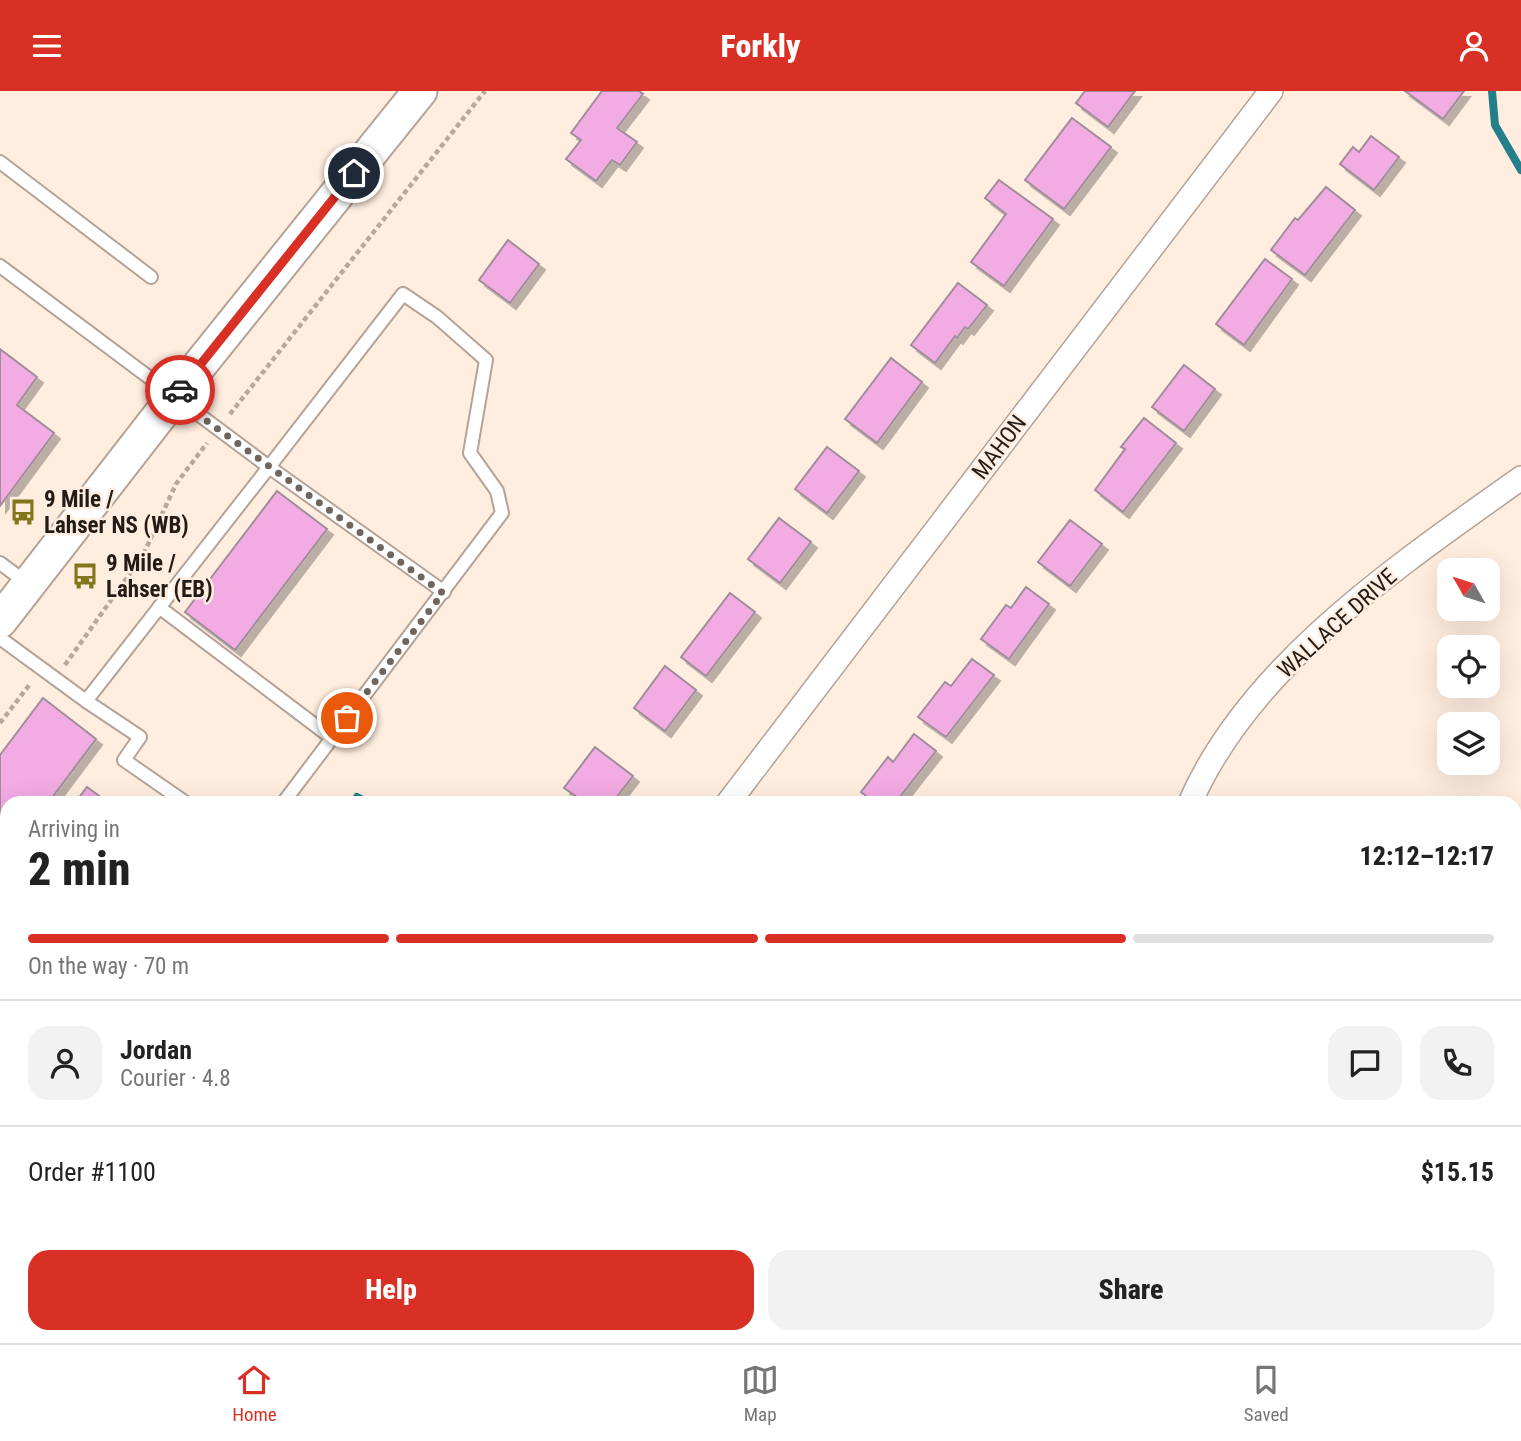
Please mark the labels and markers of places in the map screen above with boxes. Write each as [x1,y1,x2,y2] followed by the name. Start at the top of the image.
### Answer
[324,143,384,203] pin
[44,486,189,539] place label: 9 Mile / Lahser NS (WB)
[8,497,38,527] bus stop icon: 9 Mile / Lahser NS (WB)
[106,550,213,603] place label: 9 Mile / Lahser (EB)
[70,561,100,591] bus stop icon: 9 Mile / Lahser (EB)
[317,688,377,748] pin

